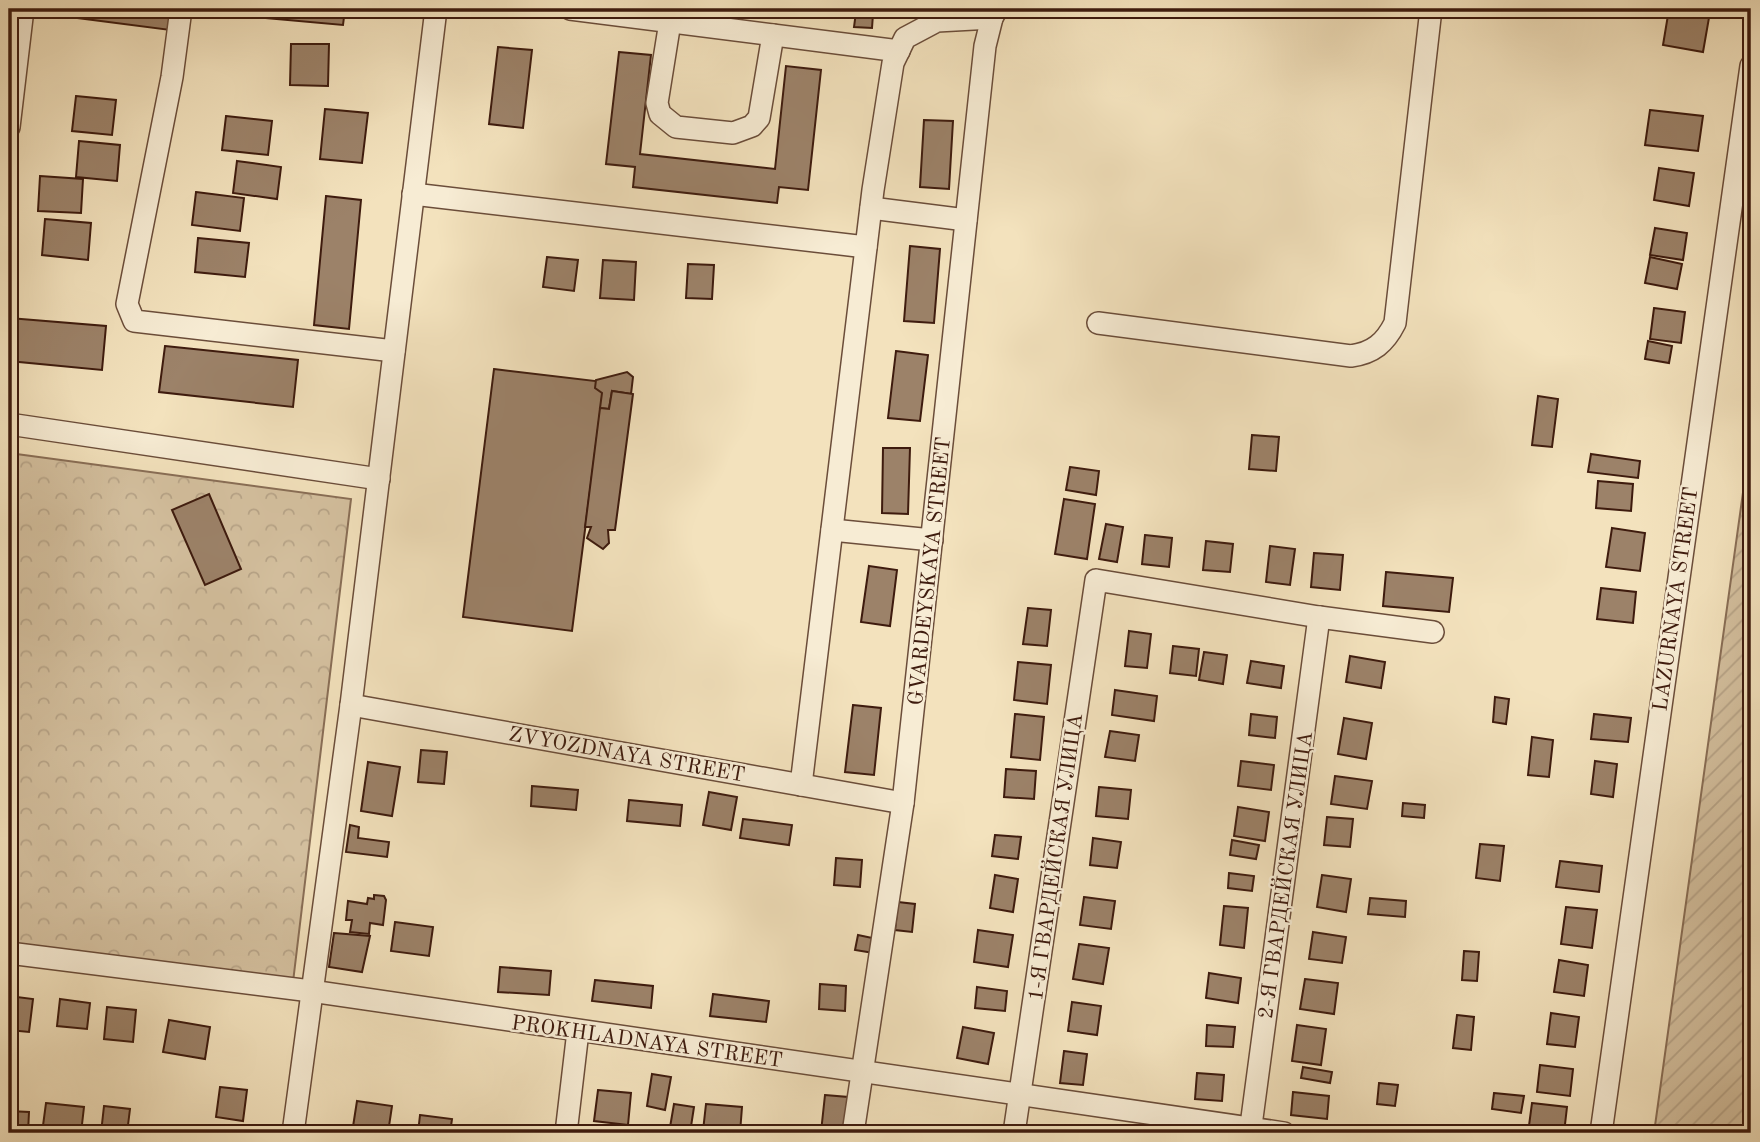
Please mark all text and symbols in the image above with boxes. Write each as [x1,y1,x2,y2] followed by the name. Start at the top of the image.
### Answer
[906,436,955,706] street label: GVARDEYSKAYA STREET
[1650,486,1703,713] street label: LAZURNAYA STREET
[1021,711,1087,1002] street label: 1-Я ГВАРДЕЙСКАЯ УЛИЦА
[507,724,747,787] street label: ZVYOZDNAYA STREET
[1251,729,1317,1020] street label: 2-Я ГВАРДЕЙСКАЯ УЛИЦА
[510,1013,784,1072] street label: PROKHLADNAYA STREET

